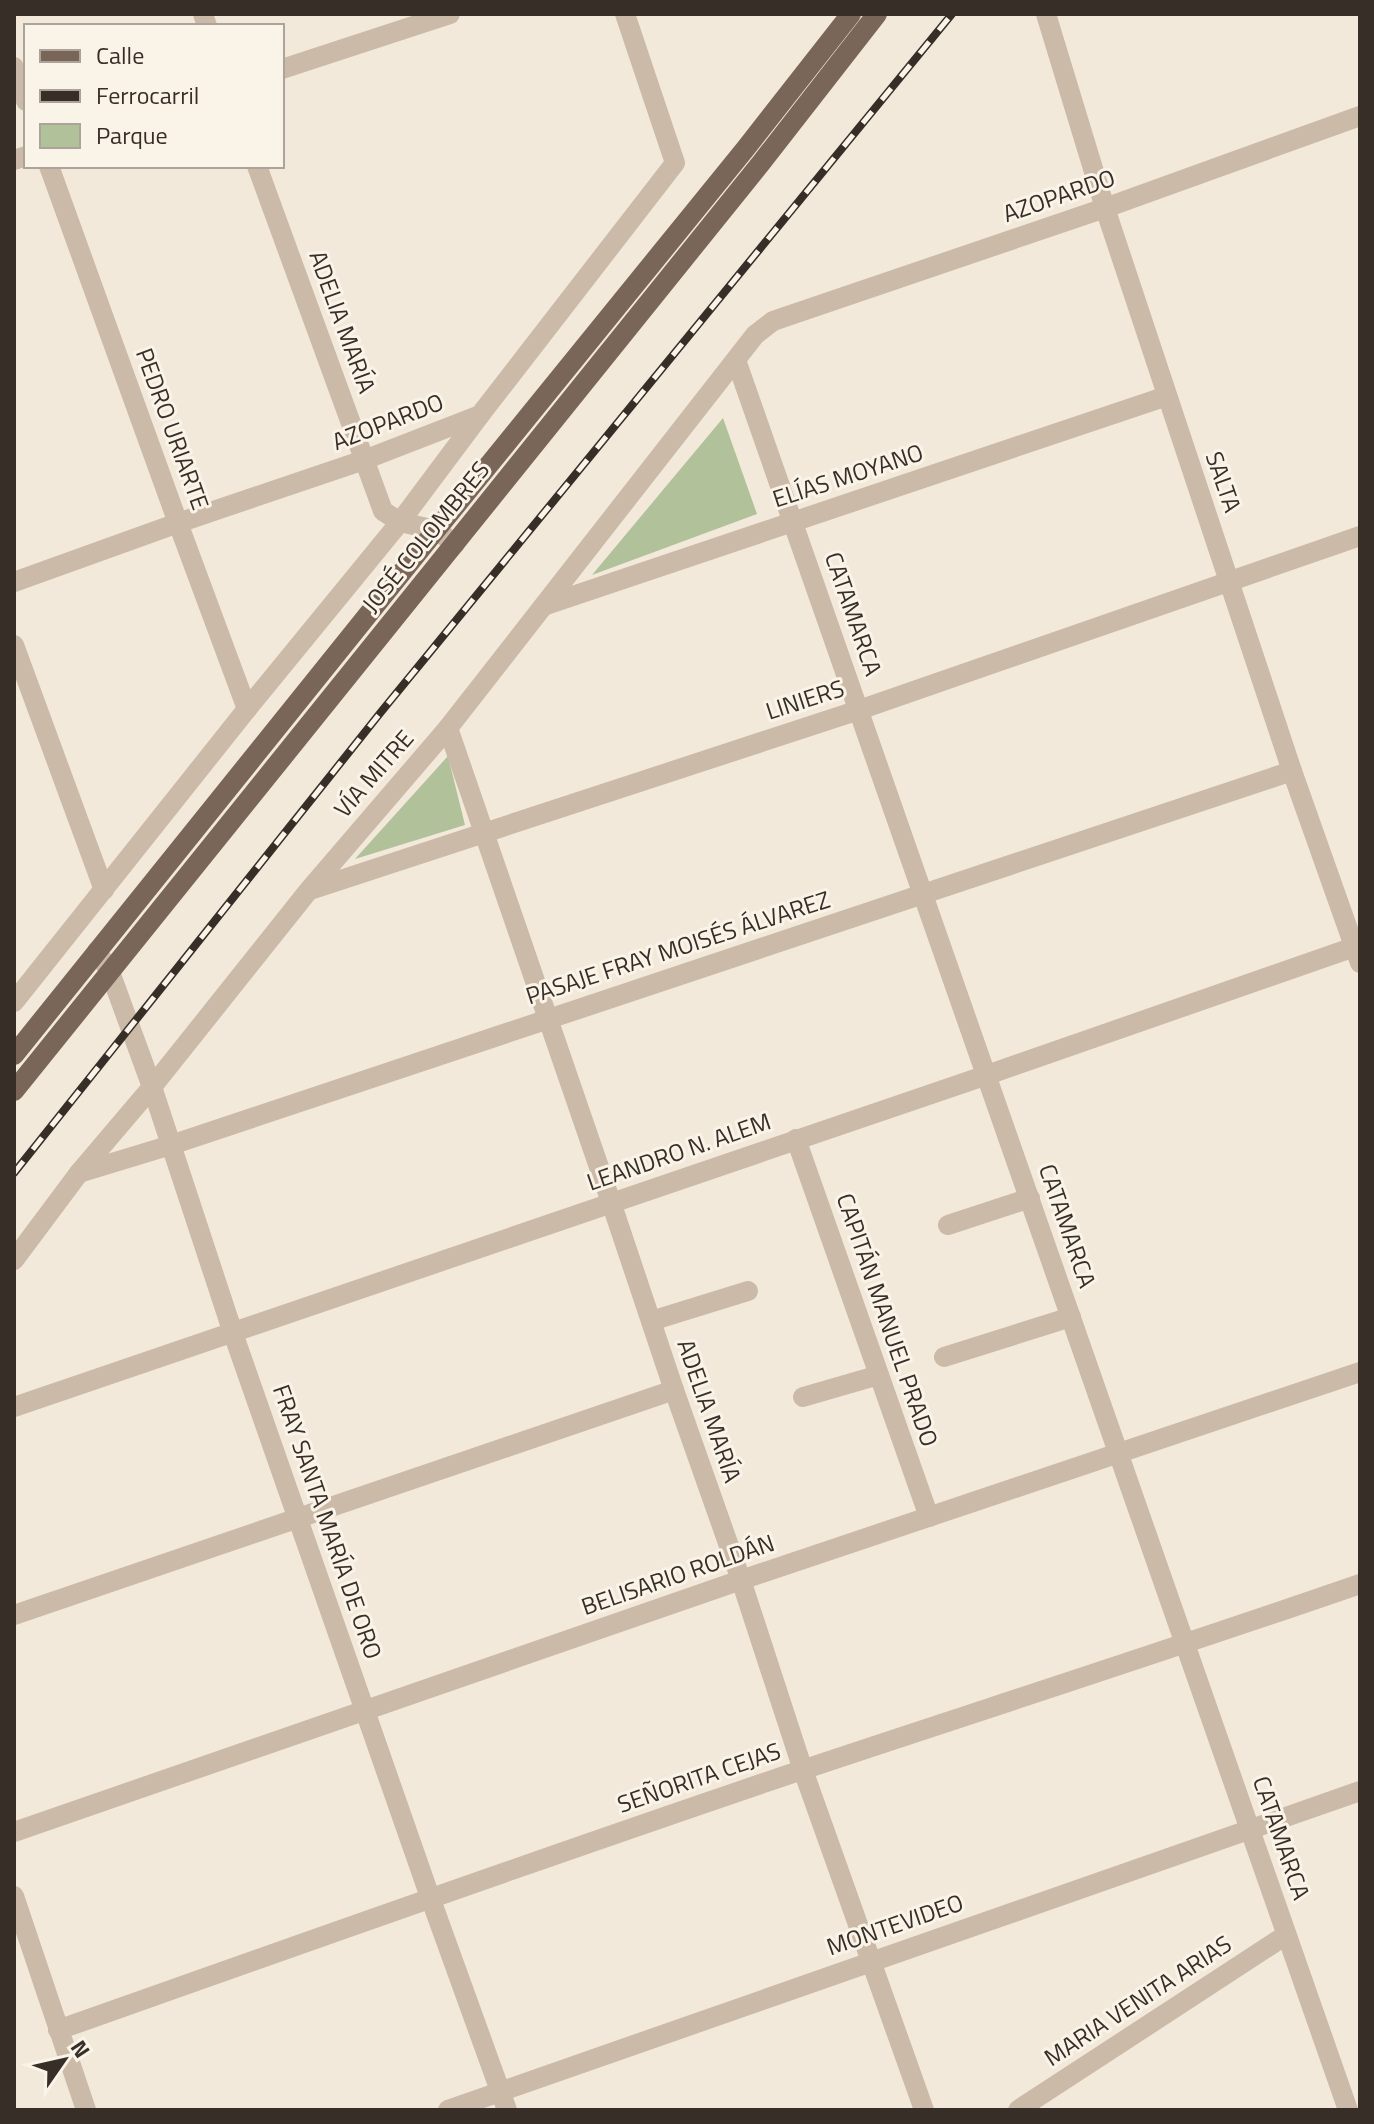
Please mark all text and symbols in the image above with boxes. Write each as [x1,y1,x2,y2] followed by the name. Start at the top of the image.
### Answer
[24,24,284,168] legend
[96,37,144,73] text: Calle
[96,77,199,113] text: Ferrocarril
[96,117,168,153] text: Parque
[998,159,1120,231] street label: AZOPARDO
[300,245,385,398] street label: ADELIA MARÍA
[127,343,219,515] street label: PEDRO URIARTE
[327,383,449,459] street label: AZOPARDO
[768,434,928,516] street label: ELÍAS MOYANO
[1197,446,1251,517] street label: SALTA
[353,453,498,620] street label: JOSÉ COLOMBRES
[816,547,892,680] street label: CATAMARCA
[761,669,849,729] street label: LINIERS
[325,721,422,825] street label: VÍA MITRE
[521,881,834,1013] street label: PASAJE FRAY MOISÉS ÁLVAREZ
[582,1103,776,1199] street label: LEANDRO N. ALEM
[1030,1159,1106,1292] street label: CATAMARCA
[828,1188,948,1451] street label: CAPITÁN MANUEL PRADO
[669,1334,751,1487] street label: ADELIA MARÍA
[264,1380,392,1664] street label: FRAY SANTA MARÍA DE ORO
[576,1524,779,1624] street label: BELISARIO ROLDÁN
[612,1732,785,1822] street label: SEÑORITA CEJAS
[1244,1771,1320,1904] street label: CATAMARCA
[821,1884,968,1964] street label: MONTEVIDEO
[1037,1926,1238,2074] street label: MARIA VENITA ARIAS
[24,2020,104,2100] north arrow
[62,2033,99,2065] text: N

